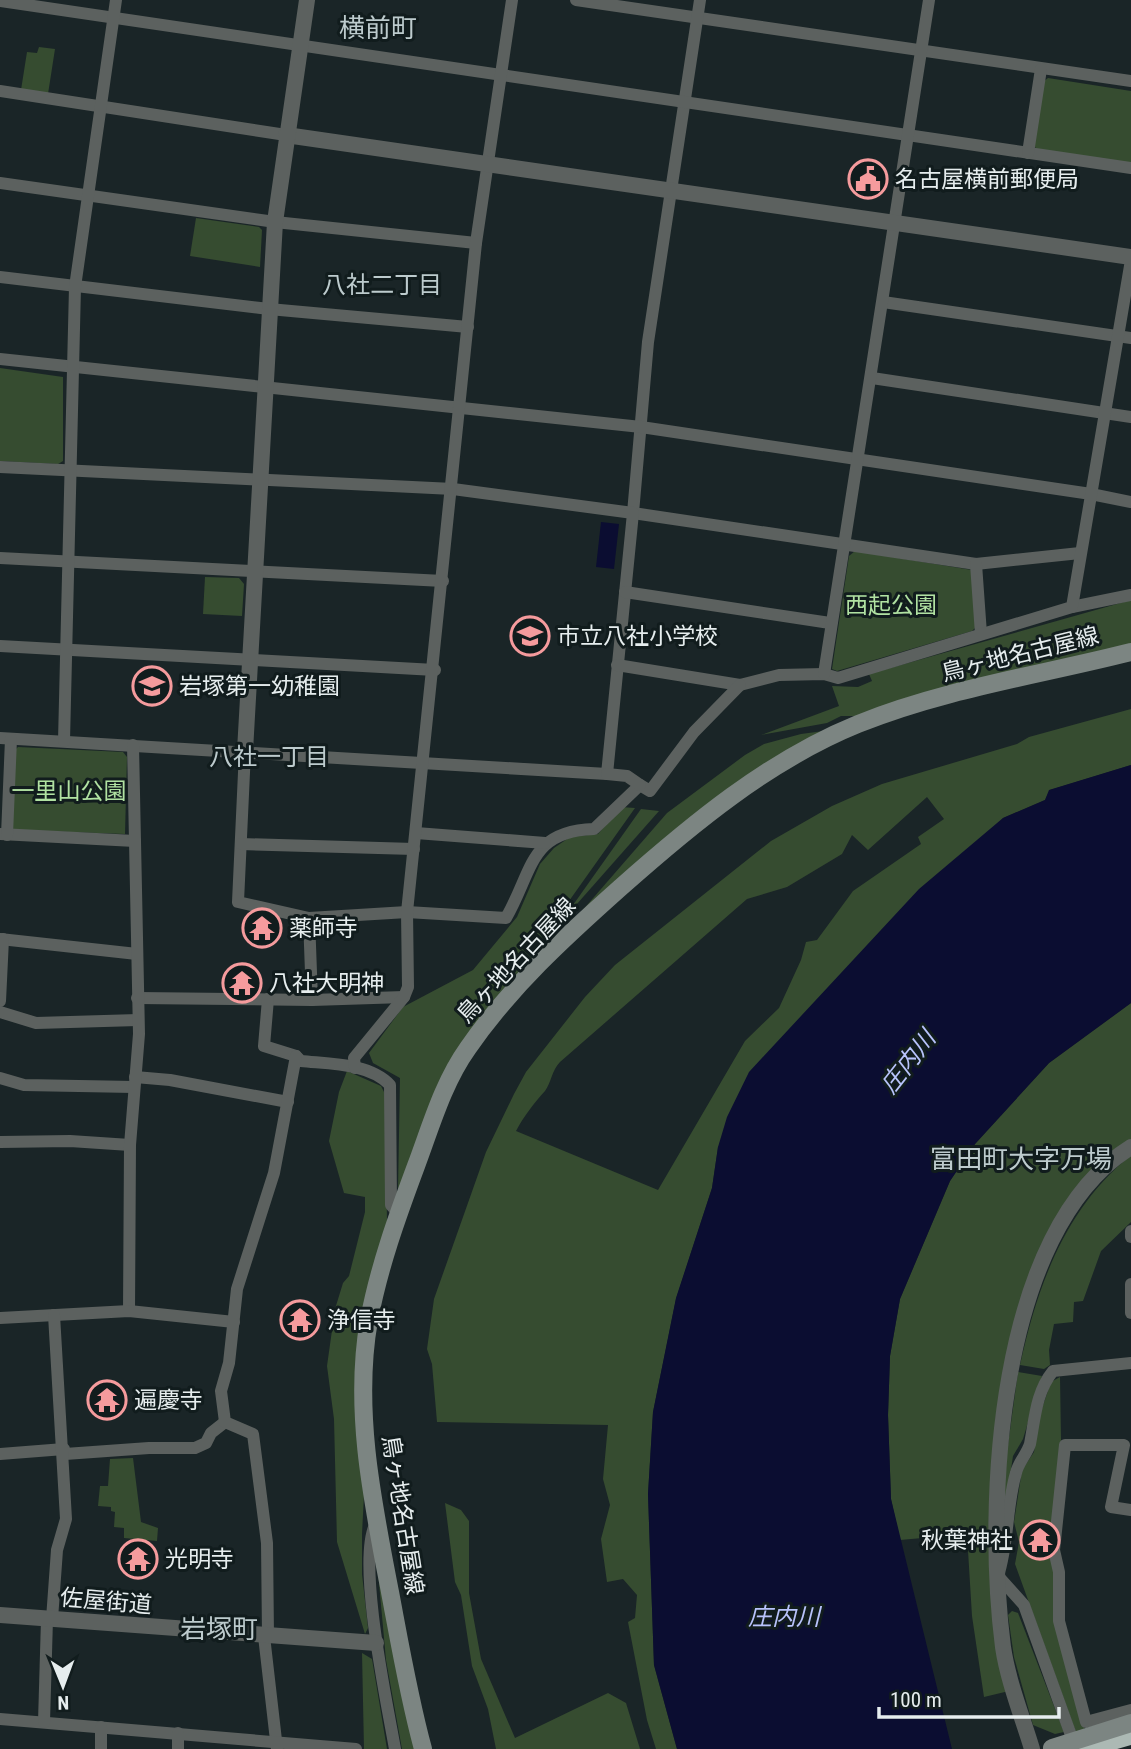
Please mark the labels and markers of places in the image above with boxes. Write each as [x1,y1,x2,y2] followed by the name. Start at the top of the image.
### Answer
[847,158,889,200] public building icon: 名古屋横前郵便局
[895,166,1079,193] place label: 名古屋横前郵便局
[509,615,551,657] school or university icon: 市立八社小学校
[557,623,718,650] place label: 市立八社小学校
[131,665,173,707] school or university icon: 岩塚第一幼稚園
[179,673,340,700] place label: 岩塚第一幼稚園
[241,907,283,949] temple icon: 薬師寺
[289,915,358,942] place label: 薬師寺
[221,962,263,1004] temple icon: 八社大明神
[269,970,384,997] place label: 八社大明神
[279,1299,321,1341] temple icon: 浄信寺
[327,1307,396,1334] place label: 浄信寺
[86,1379,128,1421] temple icon: 遍慶寺
[134,1387,203,1414] place label: 遍慶寺
[1019,1519,1061,1561] temple icon: 秋葉神社
[921,1527,1013,1554] place label: 秋葉神社
[117,1538,159,1580] temple icon: 光明寺
[165,1546,234,1573] place label: 光明寺

